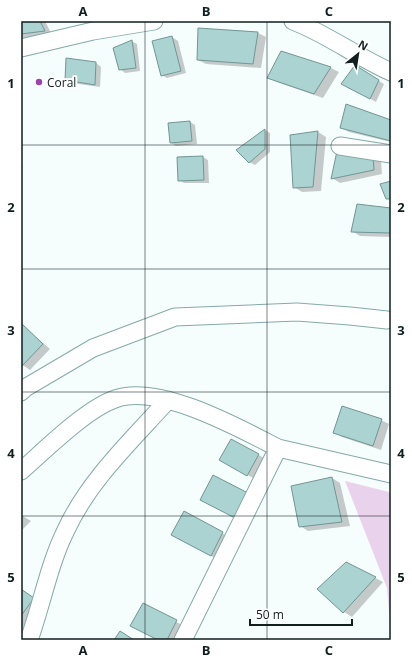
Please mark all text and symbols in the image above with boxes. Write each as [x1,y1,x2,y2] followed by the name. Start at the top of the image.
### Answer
[79,2,88,20] text: A
[202,2,211,20] text: B
[325,2,333,20] text: C
[338,34,378,74] north arrow
[356,36,371,54] text: N
[7,74,15,92] text: 1
[47,74,76,91] place label: Coral
[397,74,405,92] text: 1
[34,77,44,87] marker: Coral
[7,198,15,216] text: 2
[397,198,405,216] text: 2
[7,321,15,339] text: 3
[397,321,405,339] text: 3
[7,444,15,462] text: 4
[397,444,405,462] text: 4
[7,568,15,586] text: 5
[397,568,405,586] text: 5
[250,601,352,627] scale bar
[256,606,284,623] text: 50 m
[79,641,88,659] text: A
[202,641,211,659] text: B
[325,641,333,659] text: C

